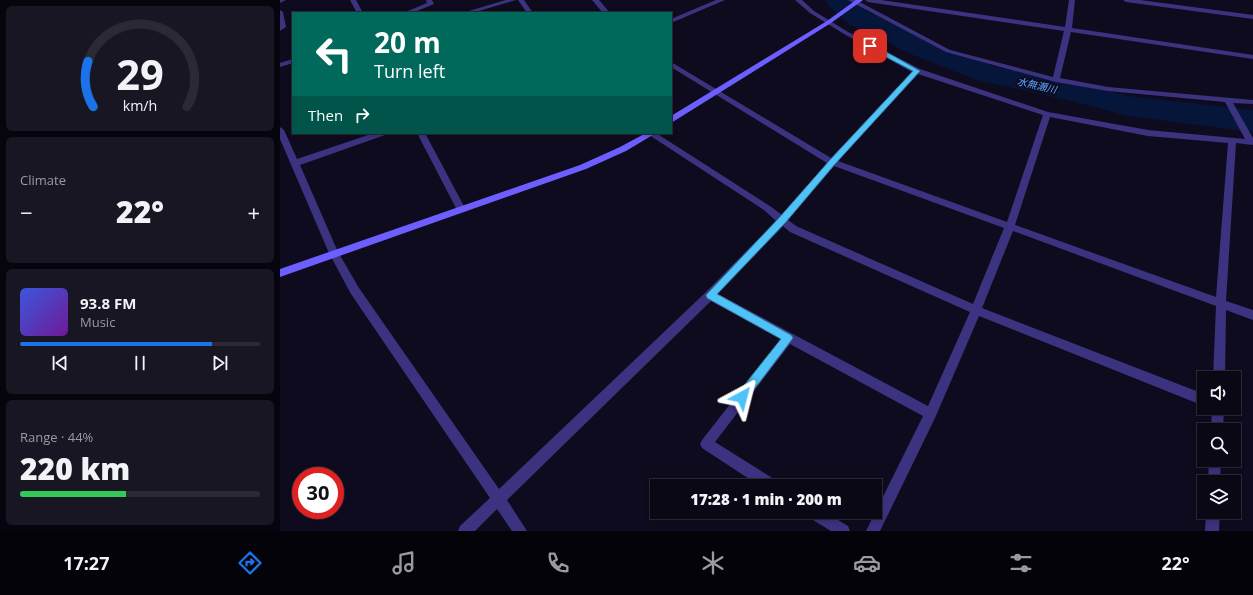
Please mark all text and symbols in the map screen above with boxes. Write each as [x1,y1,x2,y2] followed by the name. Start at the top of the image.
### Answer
[374,23,441,61] text: 20 m
[308,28,360,80] icon: left
[853,29,887,63] pin
[859,35,881,57] icon: arrive
[116,45,164,101] text: 29
[374,59,445,83] text: Turn left
[1016,74,1059,97] water label: 水無瀬川
[123,95,157,114] text: km/h
[351,104,373,126] icon: right
[308,105,343,125] text: Then
[20,171,66,189] text: Climate
[116,191,164,232] text: 22°
[20,197,33,227] text: −
[247,197,260,227] text: +
[80,293,136,313] text: 93.8 FM
[80,313,115,331] text: Music
[49,352,71,374] icon: previous
[129,352,151,374] icon: pause
[209,352,231,374] icon: next
[1197,371,1241,519] map controls
[1197,371,1241,415] button: sound
[721,376,763,418] position arrow
[1197,423,1241,467] button: search
[20,428,93,446] text: Range · 44%
[20,448,130,489] text: 220 km
[292,467,344,519] speed limit sign: 30
[1197,475,1241,519] button: layers
[690,489,842,509] text: 17:28 · 1 min · 200 m
[236,549,264,577] icon: directions
[390,549,418,577] icon: music
[544,549,572,577] icon: phone
[699,549,727,577] icon: climate
[853,549,881,577] icon: car
[1007,549,1035,577] icon: filters
[63,551,109,575] text: 17:27
[1162,551,1190,575] text: 22°

